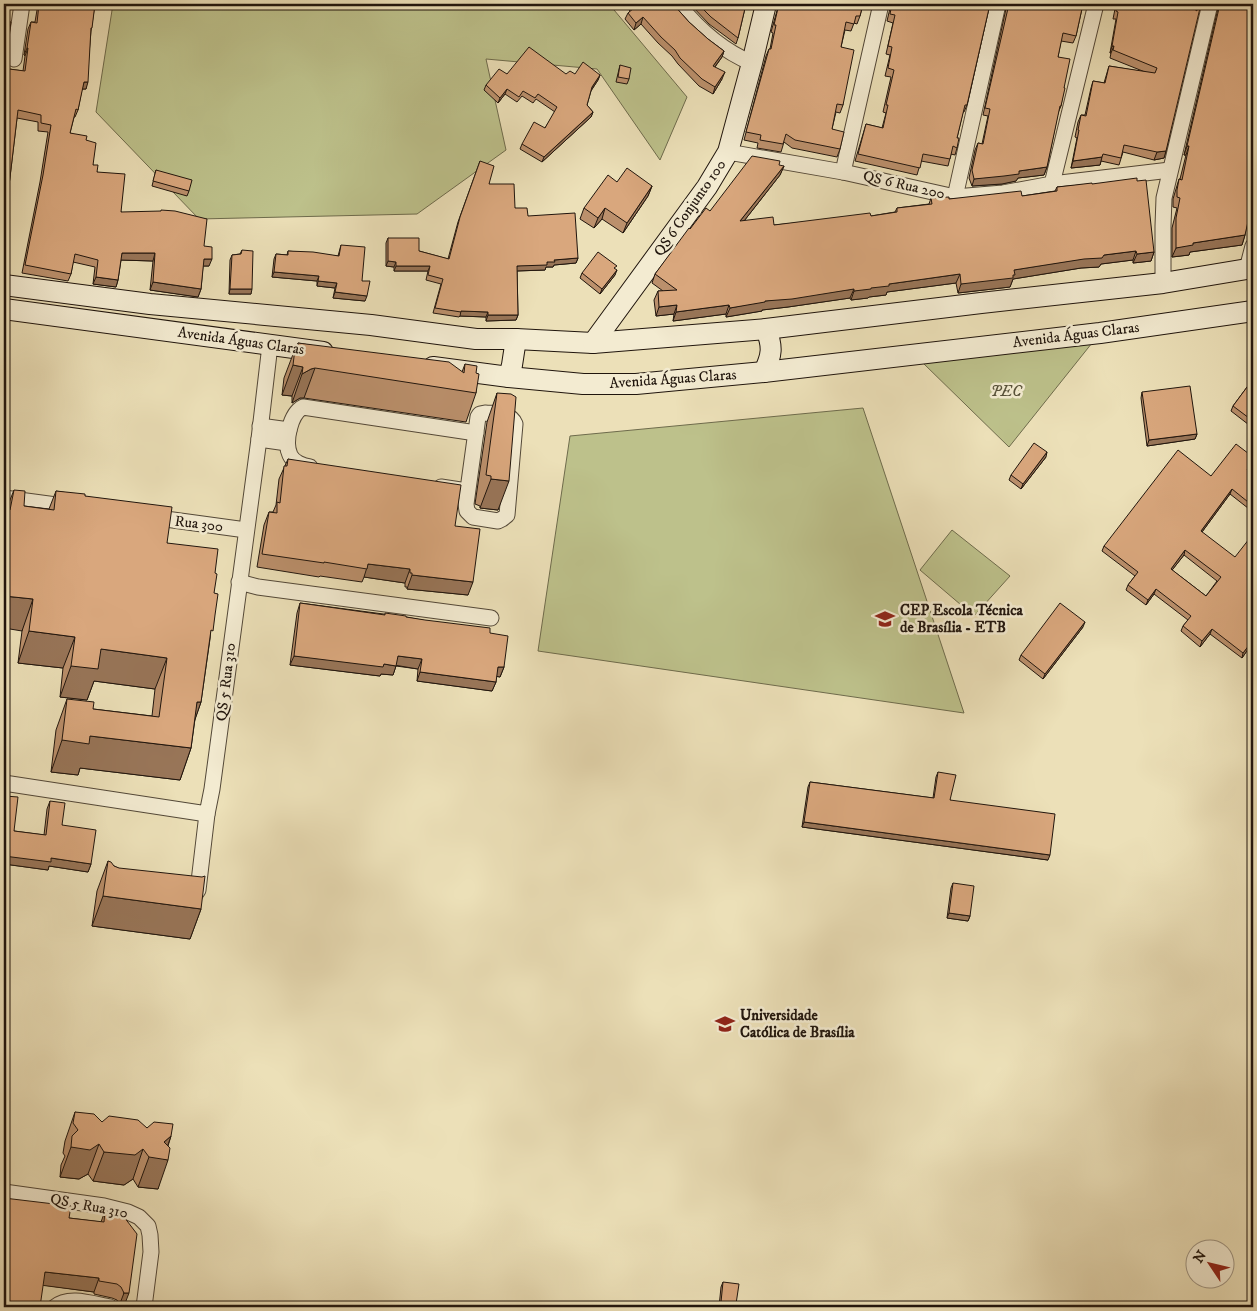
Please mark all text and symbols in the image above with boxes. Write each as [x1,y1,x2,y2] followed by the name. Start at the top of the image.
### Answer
[650,156,730,260] street label: QS 6 Conjunto 100
[861,166,947,204] street label: QS 6 Rua 200
[1012,317,1140,352] street label: Avenida Águas Claras
[177,322,306,359] street label: Avenida Águas Claras
[609,364,737,393] street label: Avenida Águas Claras
[990,382,1023,401] park label: PEC
[174,512,224,536] street label: Rua 300
[900,601,1024,637] place label: CEP Escola Técnica de Brasília - ETB
[874,608,896,630] school or university icon: CEP Escola Técnica de Brasília - ETB
[212,642,240,722] street label: QS 5 Rua 310
[740,1006,855,1042] place label: Universidade Católica de Brasília
[714,1013,736,1035] school or university icon: Universidade Católica de Brasília
[49,1189,129,1223] street label: QS 5 Rua 310
[1184,1238,1234,1288] north arrow
[1189,1247,1211,1267] text: N

